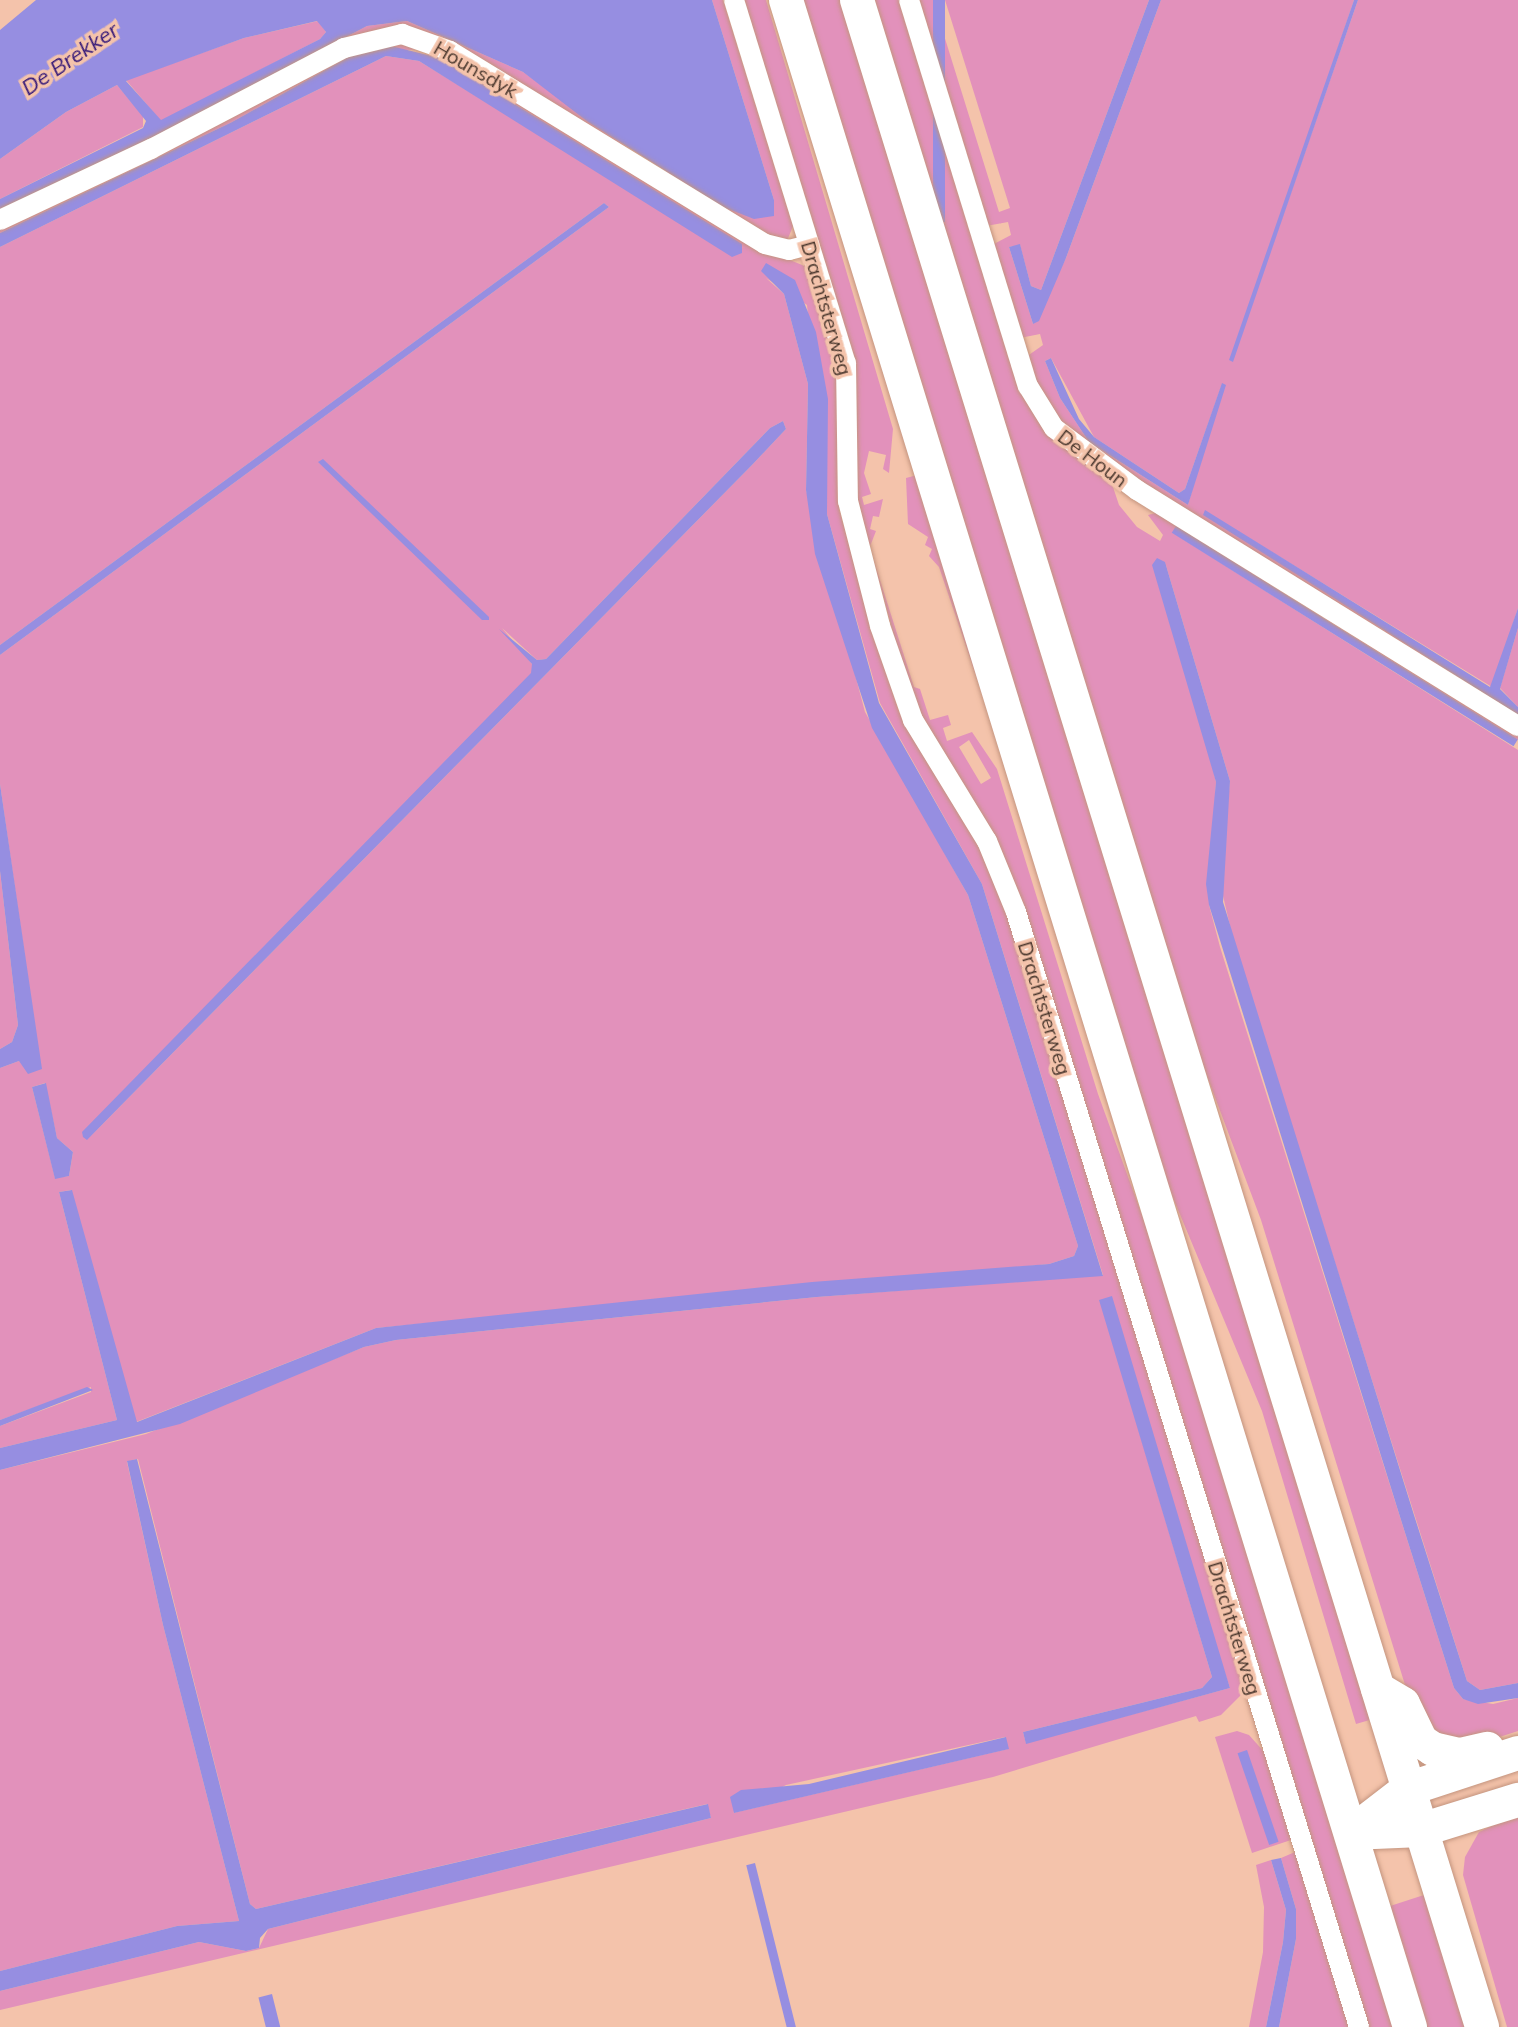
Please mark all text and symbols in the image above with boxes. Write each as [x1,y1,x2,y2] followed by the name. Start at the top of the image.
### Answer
[17,17,123,101] water label: De Brekker
[430,35,522,103] street label: Hounsdyk
[796,238,858,378] street label: Drachtsterweg
[1053,424,1133,492] street label: De Houn
[1013,938,1077,1078] street label: Drachtsterweg
[1203,1558,1267,1698] street label: Drachtsterweg

